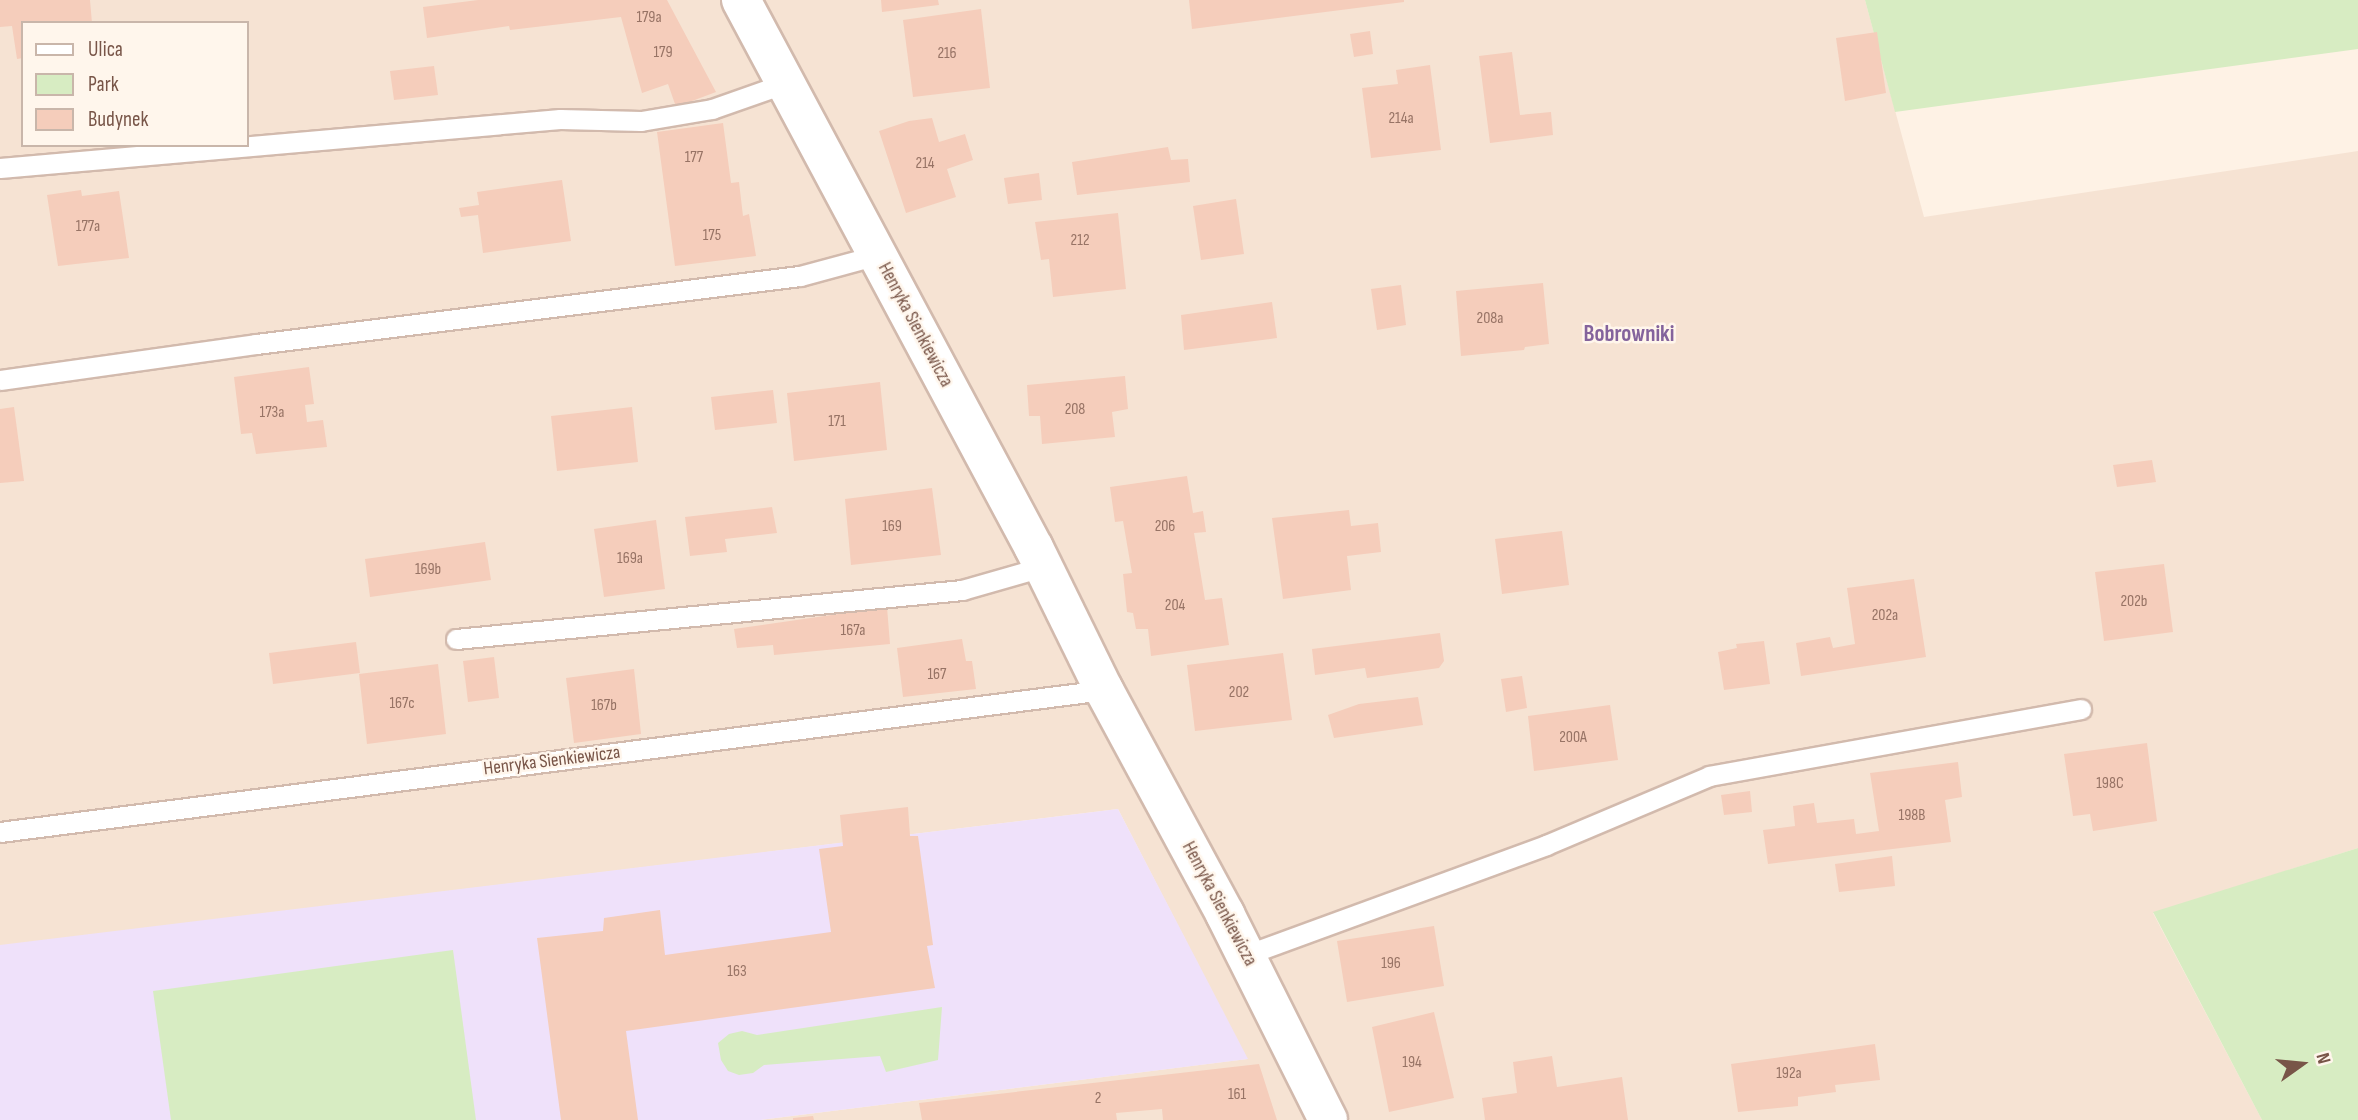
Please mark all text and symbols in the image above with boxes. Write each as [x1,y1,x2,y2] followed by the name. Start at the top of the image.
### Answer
[636,8,662,28] house number: 179a
[21,21,248,147] legend
[88,37,123,62] text: Ulica
[653,43,673,63] house number: 179
[937,44,957,64] house number: 216
[88,72,119,97] text: Park
[88,107,148,132] text: Budynek
[1388,109,1414,129] house number: 214a
[685,148,703,168] house number: 177
[916,154,934,174] house number: 214
[76,217,100,237] house number: 177a
[703,226,721,246] house number: 175
[1070,231,1090,251] house number: 212
[873,259,957,391] street label: Henryka Sienkiewicza
[1477,309,1503,329] house number: 208a
[1584,320,1674,348] district label: Bobrowniki
[1065,400,1085,420] house number: 208
[260,403,284,423] house number: 173a
[828,412,846,432] house number: 171
[882,517,902,537] house number: 169
[1155,517,1175,537] house number: 206
[617,549,643,569] house number: 169a
[415,560,441,580] house number: 169b
[2121,592,2147,612] house number: 202b
[1165,596,1185,616] house number: 204
[1872,606,1898,626] house number: 202a
[841,621,865,641] house number: 167a
[927,665,947,685] house number: 167
[1229,683,1249,703] house number: 202
[389,694,415,714] house number: 167c
[591,696,617,716] house number: 167b
[1559,728,1587,748] house number: 200A
[482,741,622,781] street label: Henryka Sienkiewicza
[2096,774,2124,794] house number: 198C
[1899,806,1925,826] house number: 198B
[1177,838,1261,970] street label: Henryka Sienkiewicza
[1381,954,1401,974] house number: 196
[727,962,747,982] house number: 163
[2267,1029,2337,1099] north arrow
[2310,1051,2335,1066] text: N
[1402,1053,1422,1073] house number: 194
[1776,1064,1802,1084] house number: 192a
[1228,1085,1246,1105] house number: 161
[1095,1089,1101,1109] house number: 2

